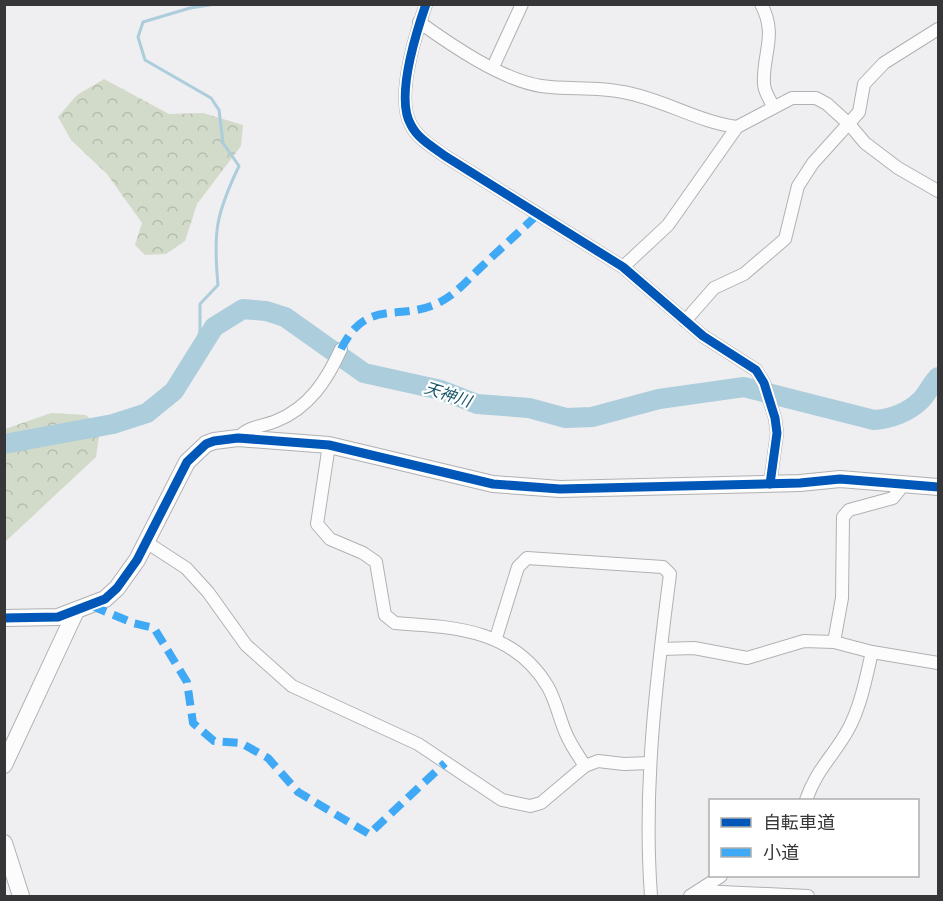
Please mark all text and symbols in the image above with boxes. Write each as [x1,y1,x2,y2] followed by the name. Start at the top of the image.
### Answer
[422,377,476,412] water label: 天神川
[709,799,919,877] legend
[763,811,835,833] text: 自転車道
[763,841,799,863] text: 小道

